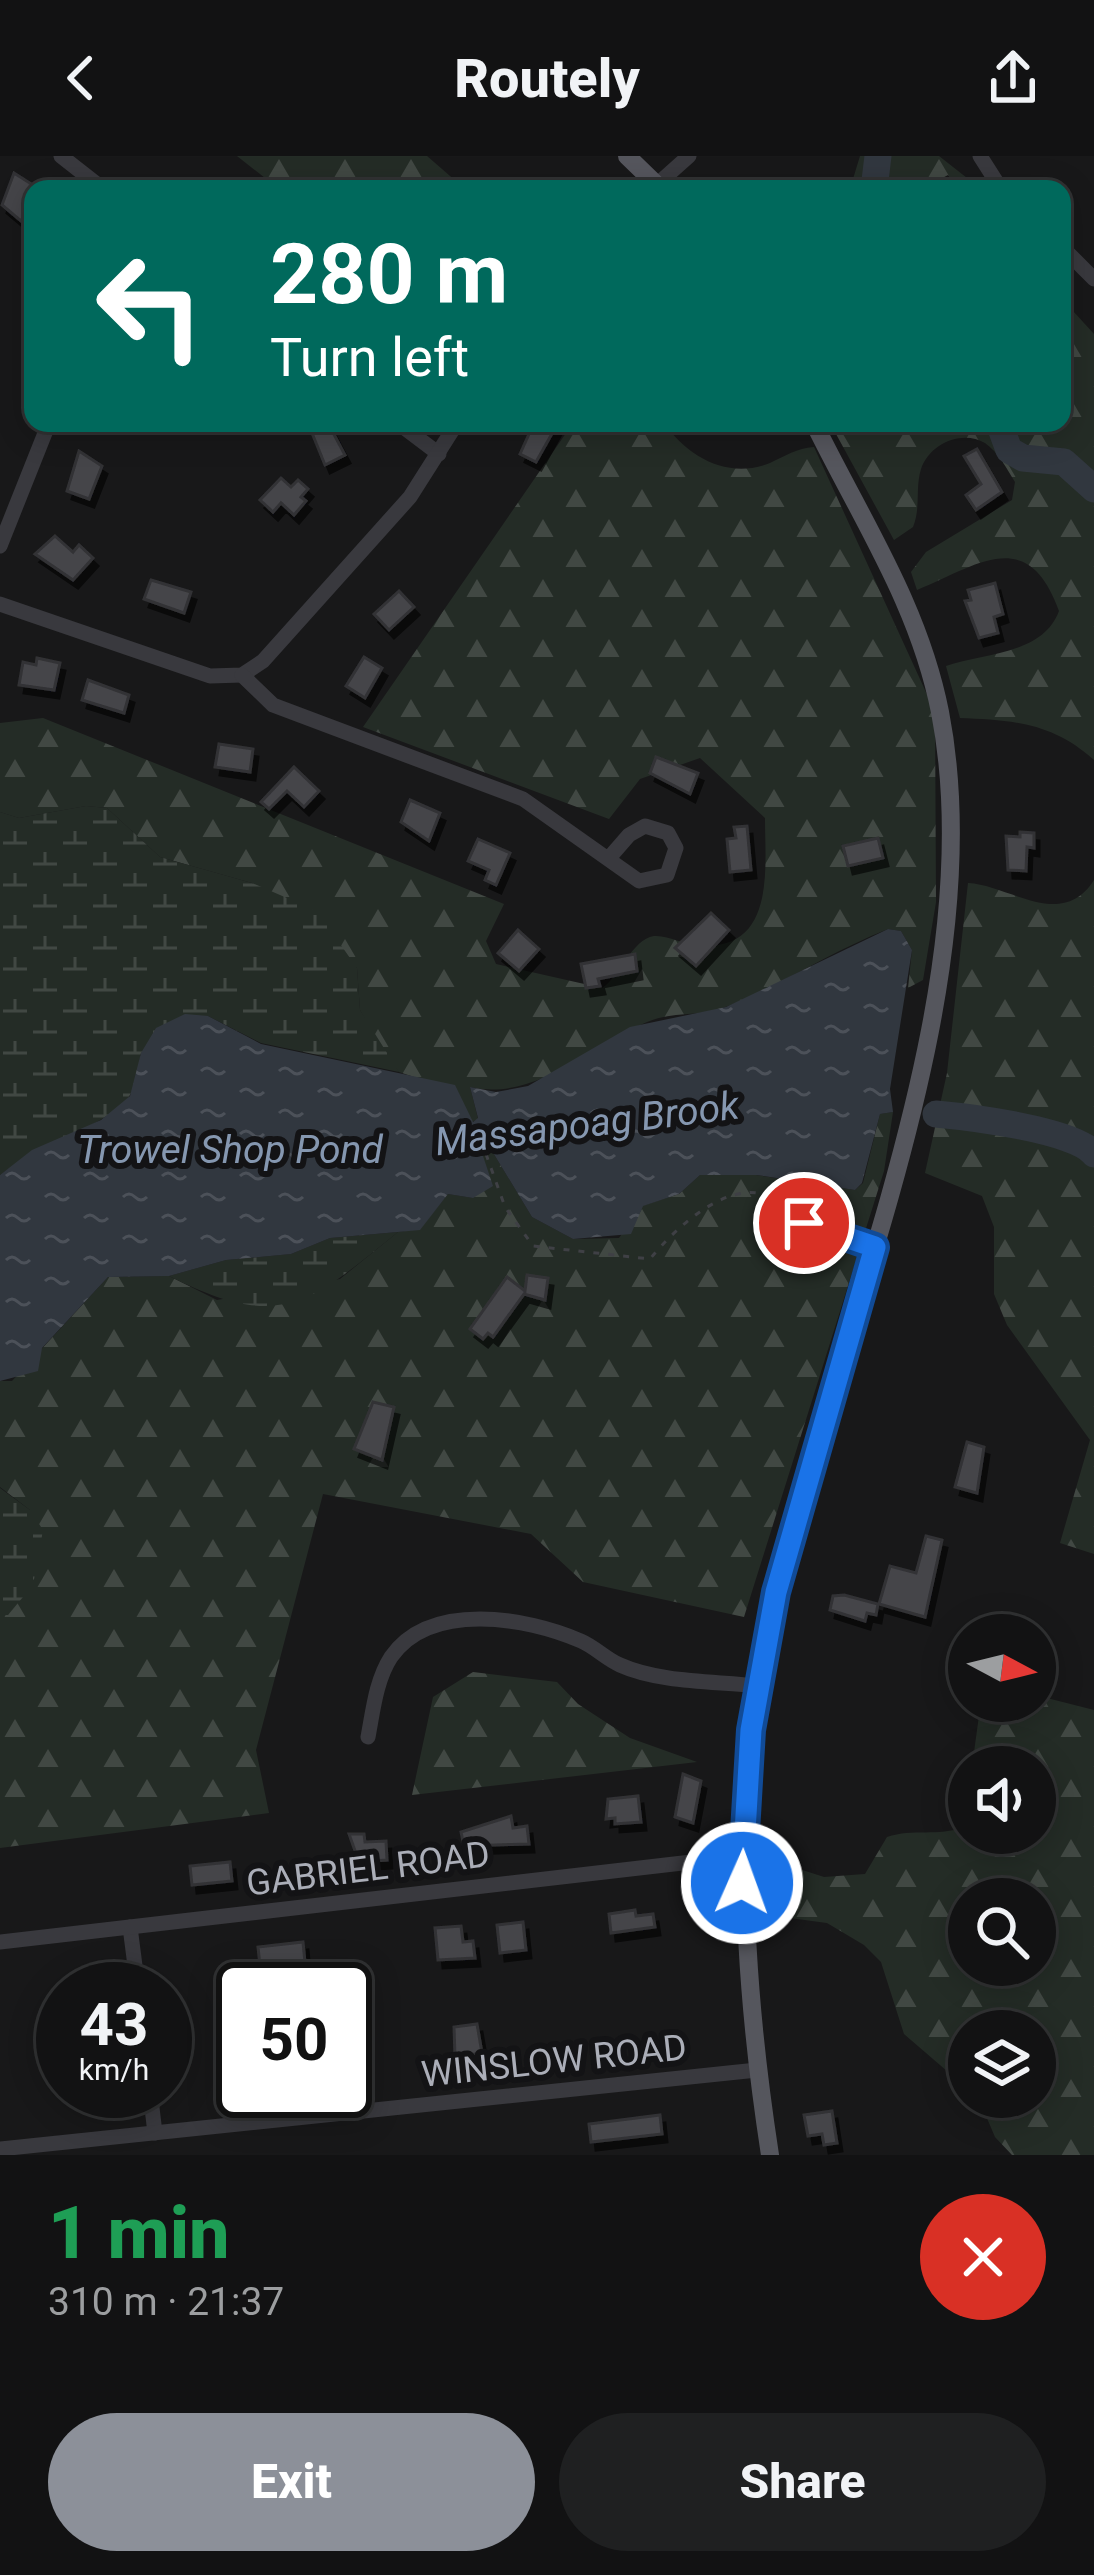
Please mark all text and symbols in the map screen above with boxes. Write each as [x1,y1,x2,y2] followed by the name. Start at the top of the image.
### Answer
[48,45,114,111] icon: back
[980,45,1046,111] icon: share
[454,47,640,110] text: Routely
[270,225,508,324] text: 280 m
[72,228,228,384] icon: left
[270,326,469,389] text: Turn left
[432,1082,743,1165] water label: Massapoag Brook
[77,1127,383,1173] water label: Trowel Shop Pond
[753,1172,855,1274] pin
[771,1190,837,1256] icon: arrive
[948,1614,1056,1722] north arrow
[948,1614,1056,2118] map controls
[948,1746,1056,1854] button: sound
[679,1820,805,1946] position arrow
[244,1833,492,1905] street label: GABRIEL ROAD
[948,1878,1056,1986] button: search
[216,1962,372,2118] speed limit sign: 50
[80,1989,148,2060] text: 43
[948,2010,1056,2118] button: layers
[419,2026,689,2096] street label: WINSLOW ROAD
[79,2052,149,2087] text: km/h
[48,2191,230,2276] text: 1 min
[920,2194,1046,2320] button: close
[48,2279,284,2325] text: 310 m · 21:37
[48,2413,535,2551] button: Exit
[559,2413,1046,2551] button: Share

